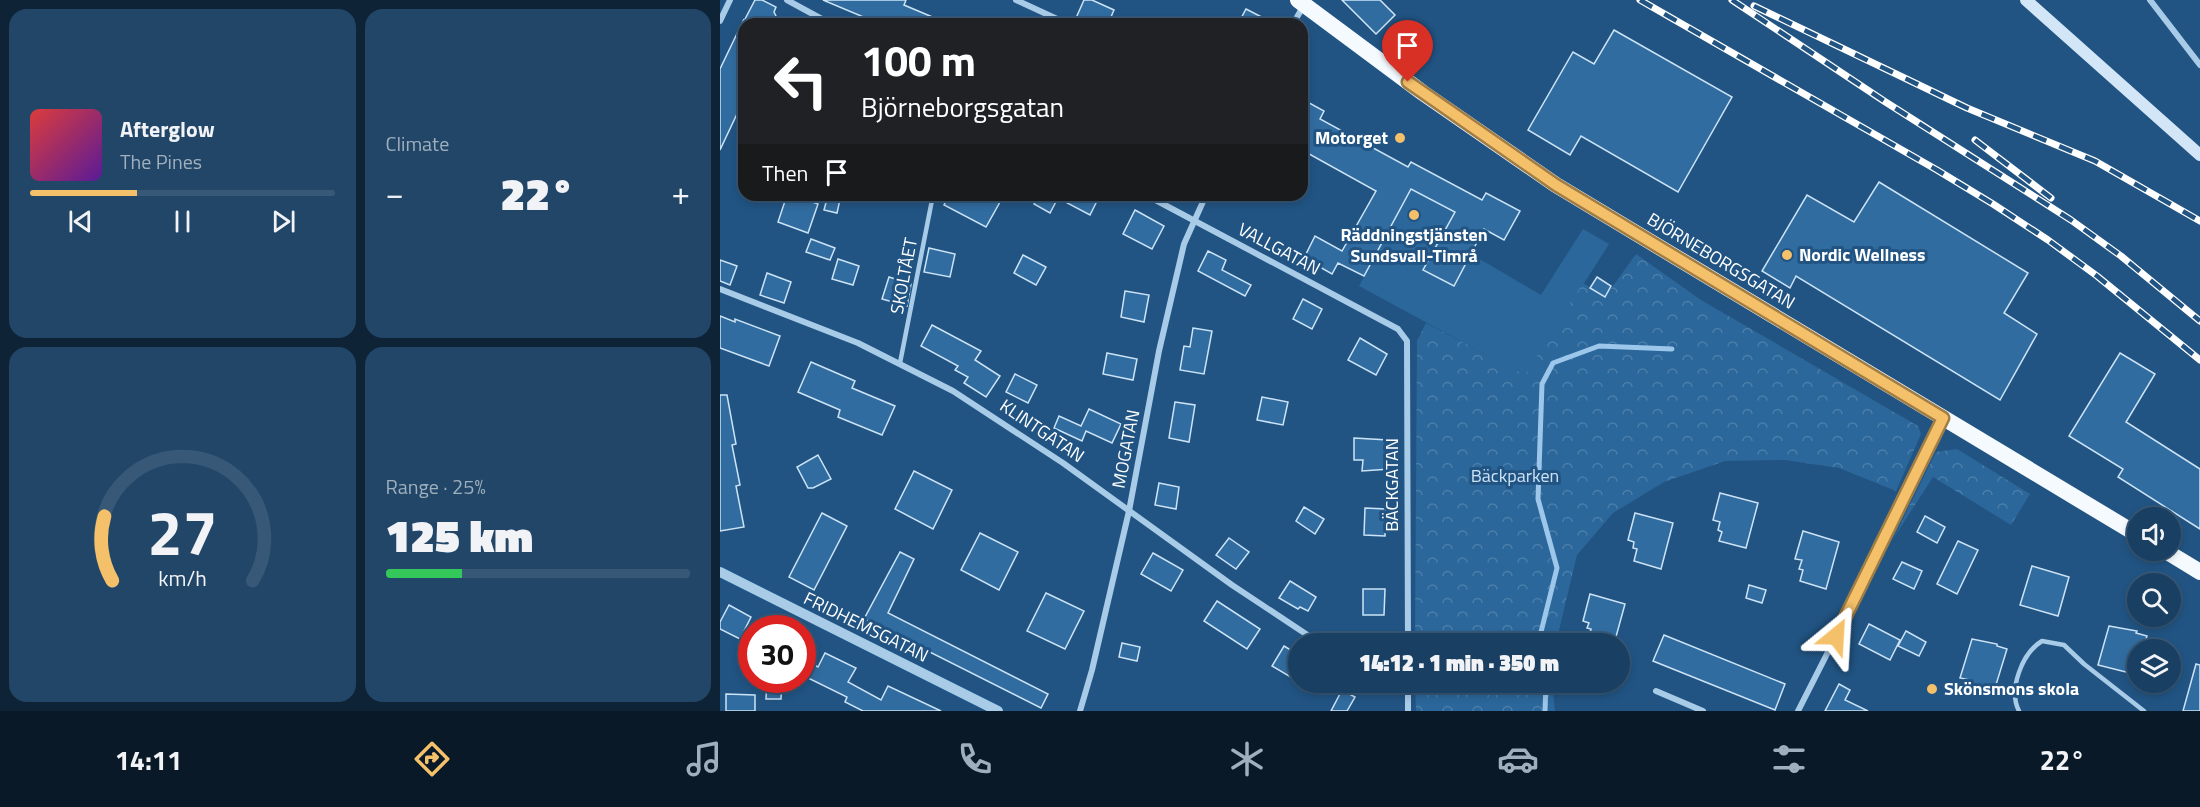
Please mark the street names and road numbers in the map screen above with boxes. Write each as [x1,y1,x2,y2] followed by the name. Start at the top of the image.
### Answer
[1642,206,1800,316] street label: BJÖRNEBORGSGATAN
[1233,215,1325,282] street label: VALLGATAN
[883,235,924,316] street label: SKOLTÅET
[994,392,1090,469] street label: KLINTGATAN
[1105,407,1146,491] street label: MOGATAN
[1378,438,1405,532] street label: BÄCKGATAN
[799,585,933,669] street label: FRIDHEMSGATAN

